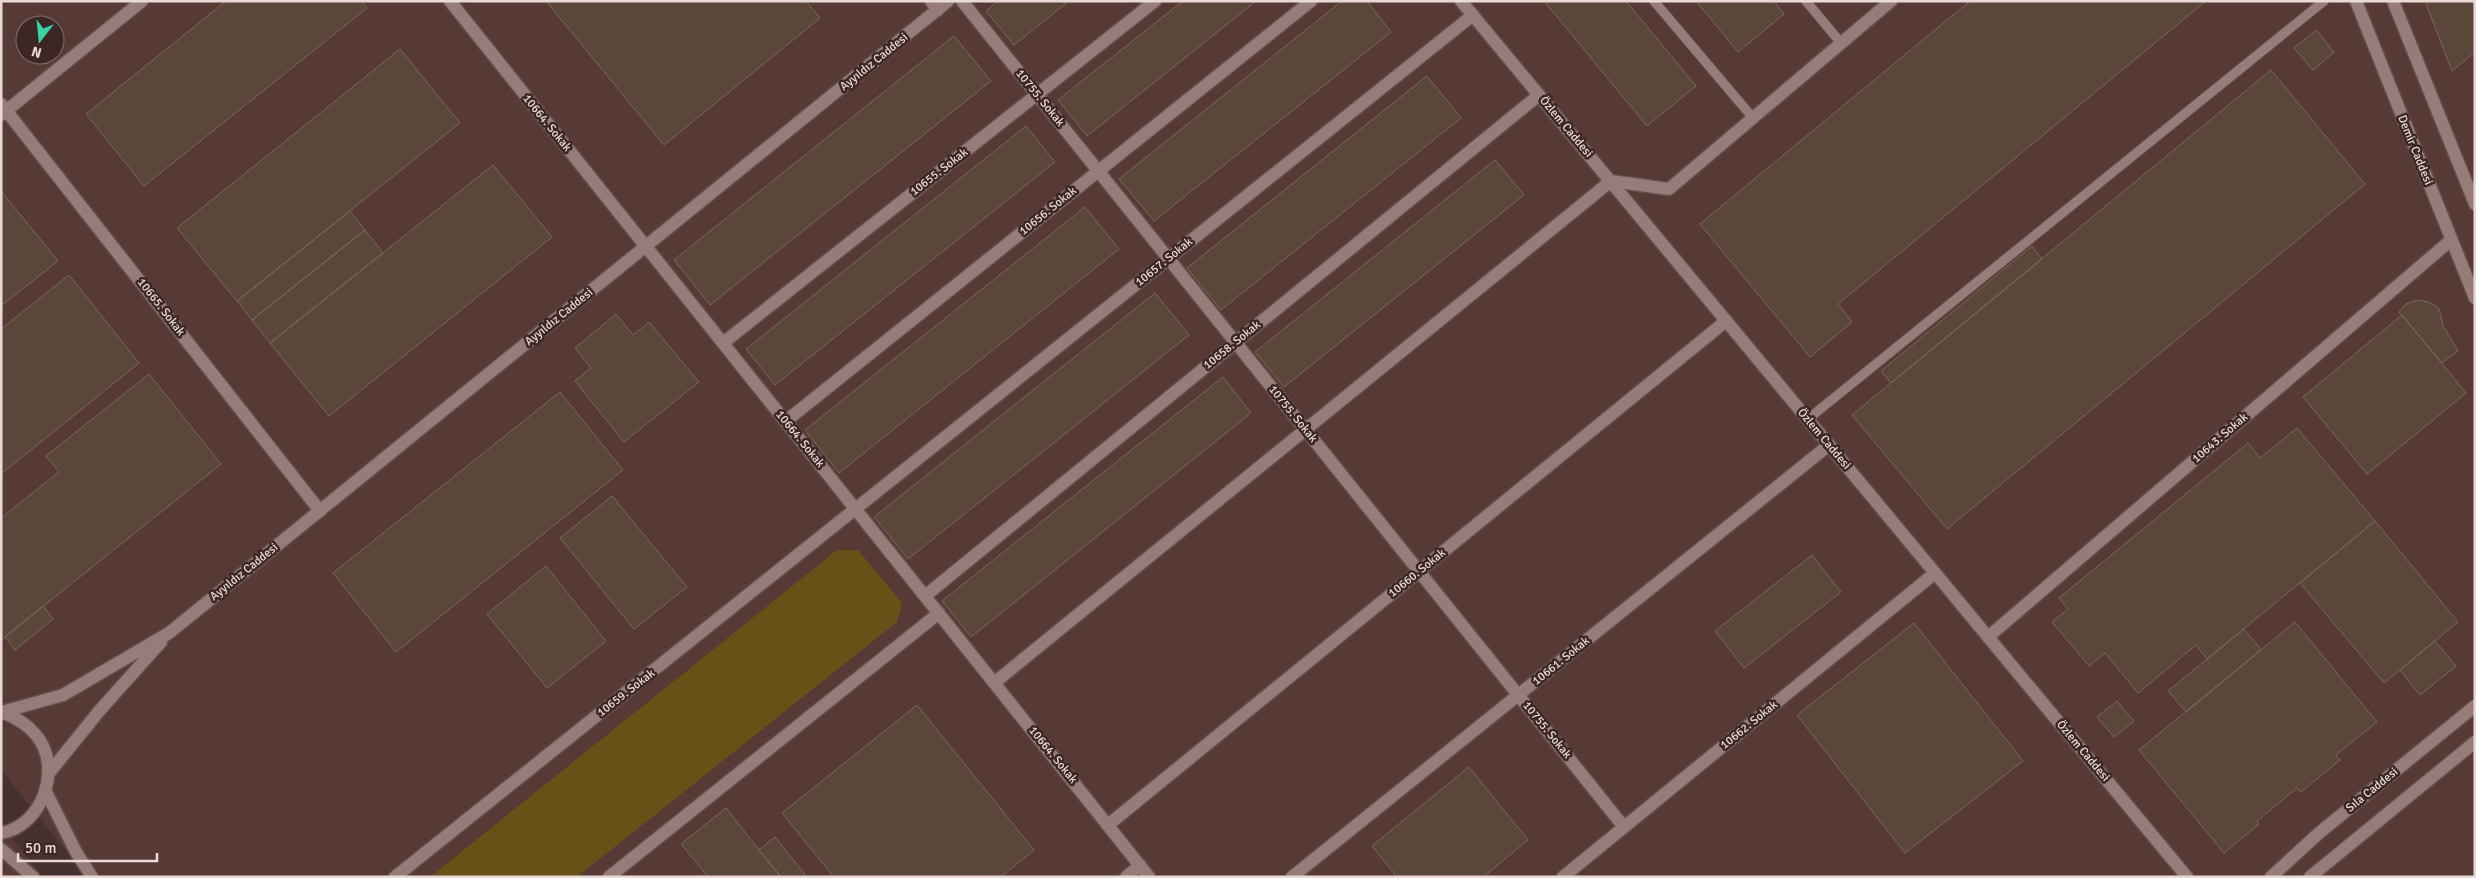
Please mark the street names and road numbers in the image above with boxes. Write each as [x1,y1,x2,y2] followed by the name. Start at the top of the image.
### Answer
[837,30,911,94] street label: Ayyıldız Caddesi
[1012,66,1068,130] street label: 10755. Sokak
[519,91,575,155] street label: 10664. Sokak
[1536,93,1596,161] street label: Özlem Caddesi
[2394,113,2436,187] street label: Demir Caddesi
[907,145,971,199] street label: 10655. Sokak
[1016,183,1080,239] street label: 10656. Sokak
[1132,234,1196,290] street label: 10657. Sokak
[134,275,188,339] street label: 10665. Sokak
[522,285,596,349] street label: Ayyıldız Caddesi
[1200,317,1264,373] street label: 10658. Sokak
[1265,382,1321,446] street label: 10755. Sokak
[1794,405,1854,473] street label: Özlem Caddesi
[772,407,828,471] street label: 10664. Sokak
[2189,410,2251,466] street label: 10643. Sokak
[207,540,281,604] street label: Ayyıldız Caddesi
[1385,545,1449,601] street label: 10660. Sokak
[1529,633,1593,689] street label: 10661. Sokak
[594,666,658,720] street label: 10659. Sokak
[1717,697,1781,753] street label: 10662. Sokak
[1519,698,1575,762] street label: 10755. Sokak
[2053,717,2113,785] street label: Özlem Caddesi
[1025,723,1081,787] street label: 10664. Sokak
[2343,764,2401,816] street label: Sıla Caddesi

